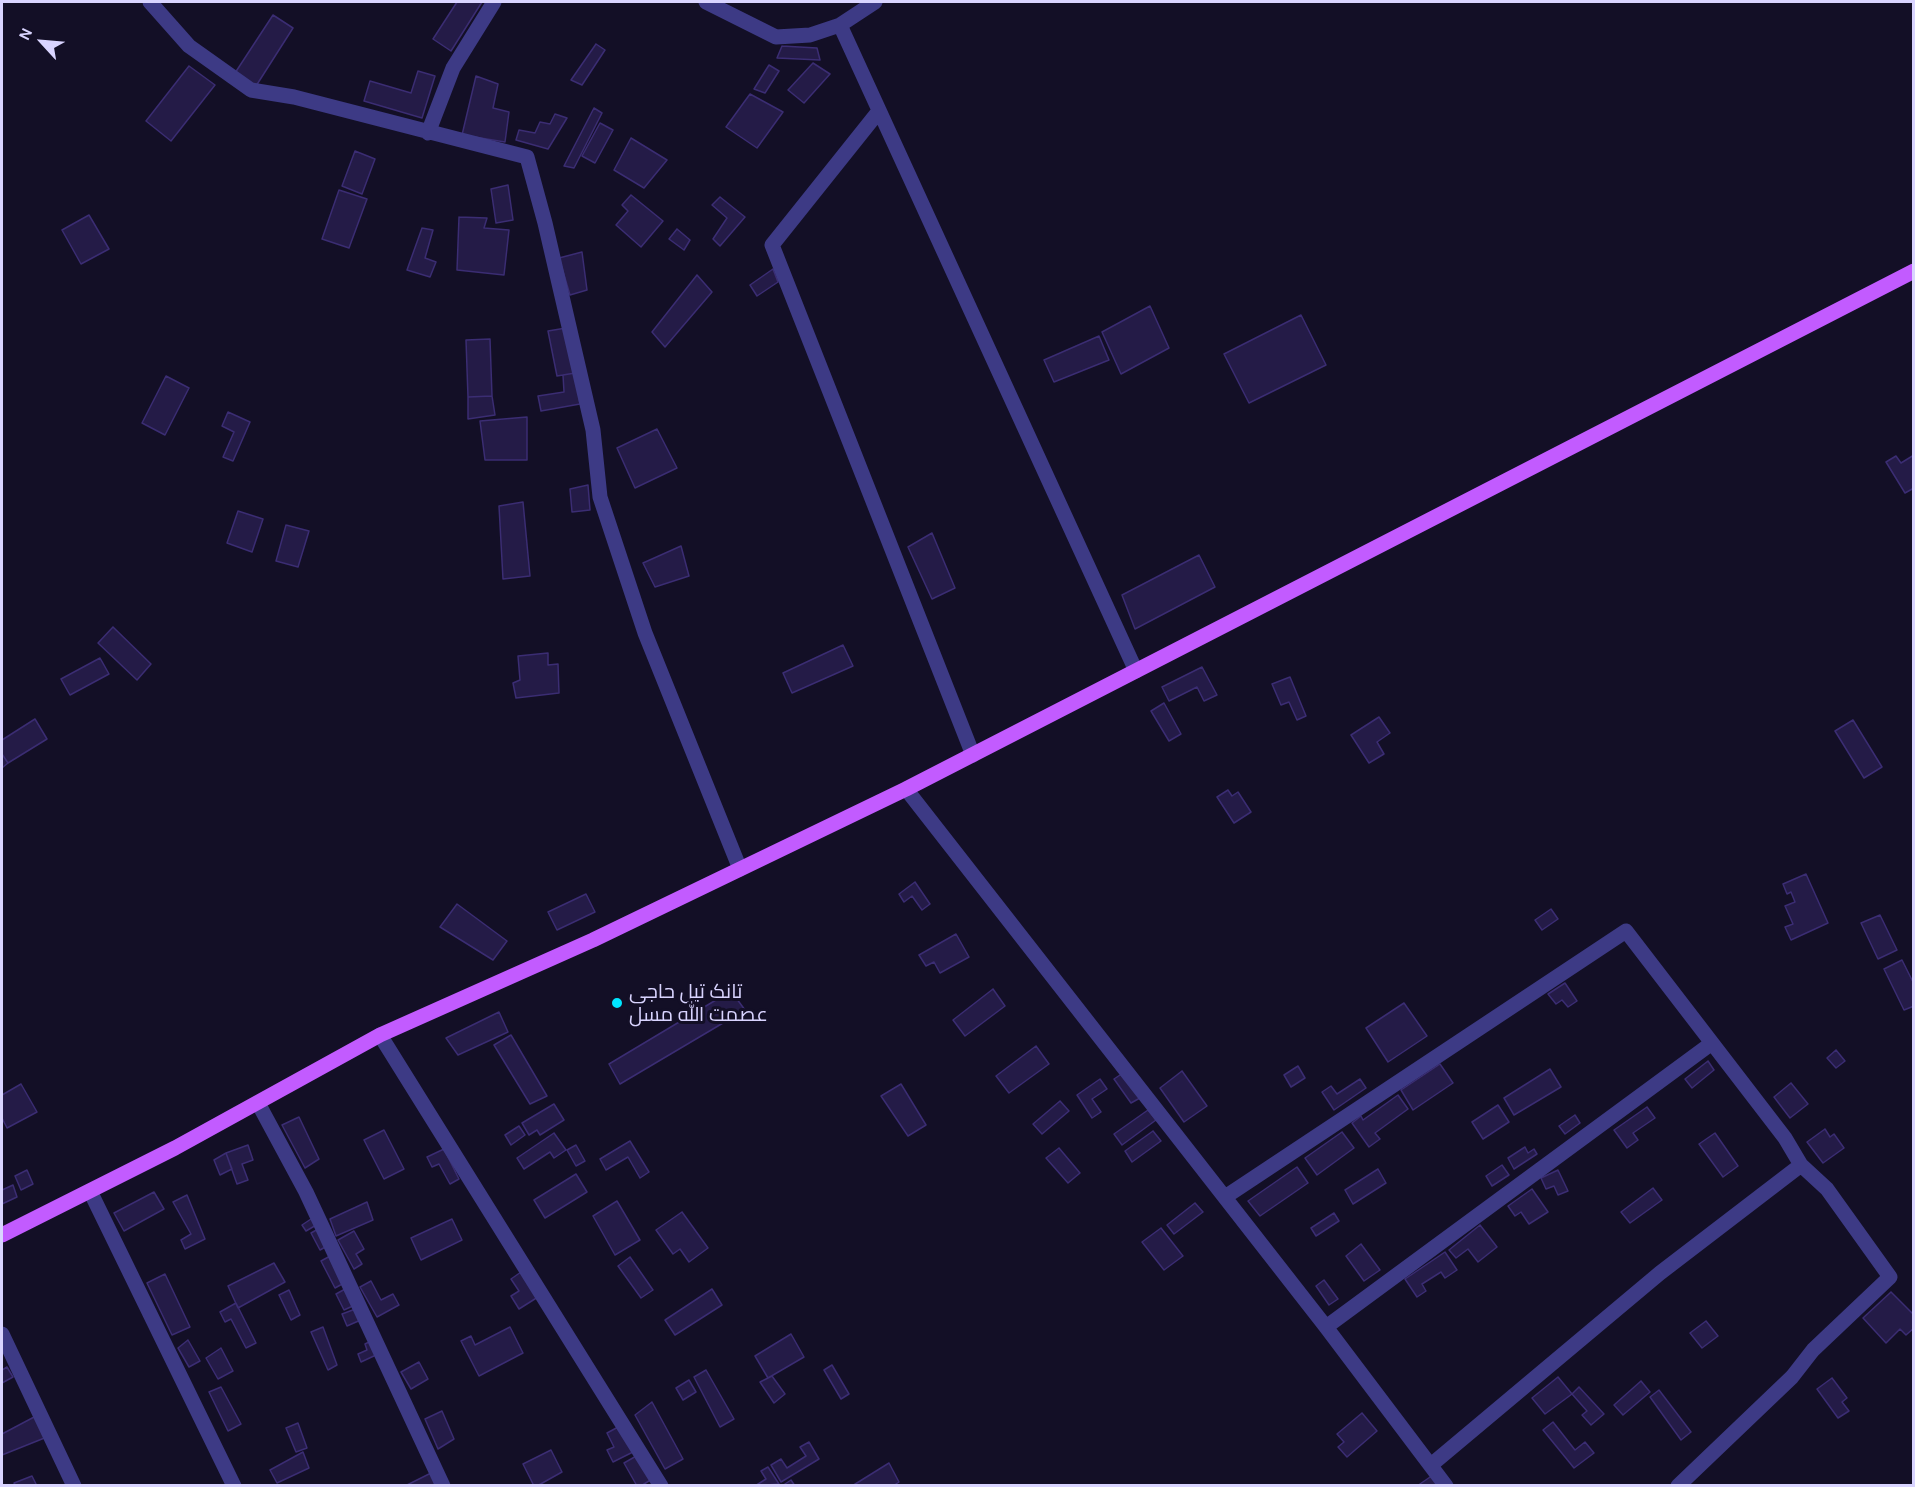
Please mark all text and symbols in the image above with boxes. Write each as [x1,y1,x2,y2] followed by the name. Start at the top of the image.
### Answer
[12,12,72,72] north arrow
[14,25,36,43] text: N
[629,980,768,1027] place label: تانک تیل حاجی عصمت الله مسل
[610,996,624,1010] marker: تانک تیل حاجی عصمت الله مسل

